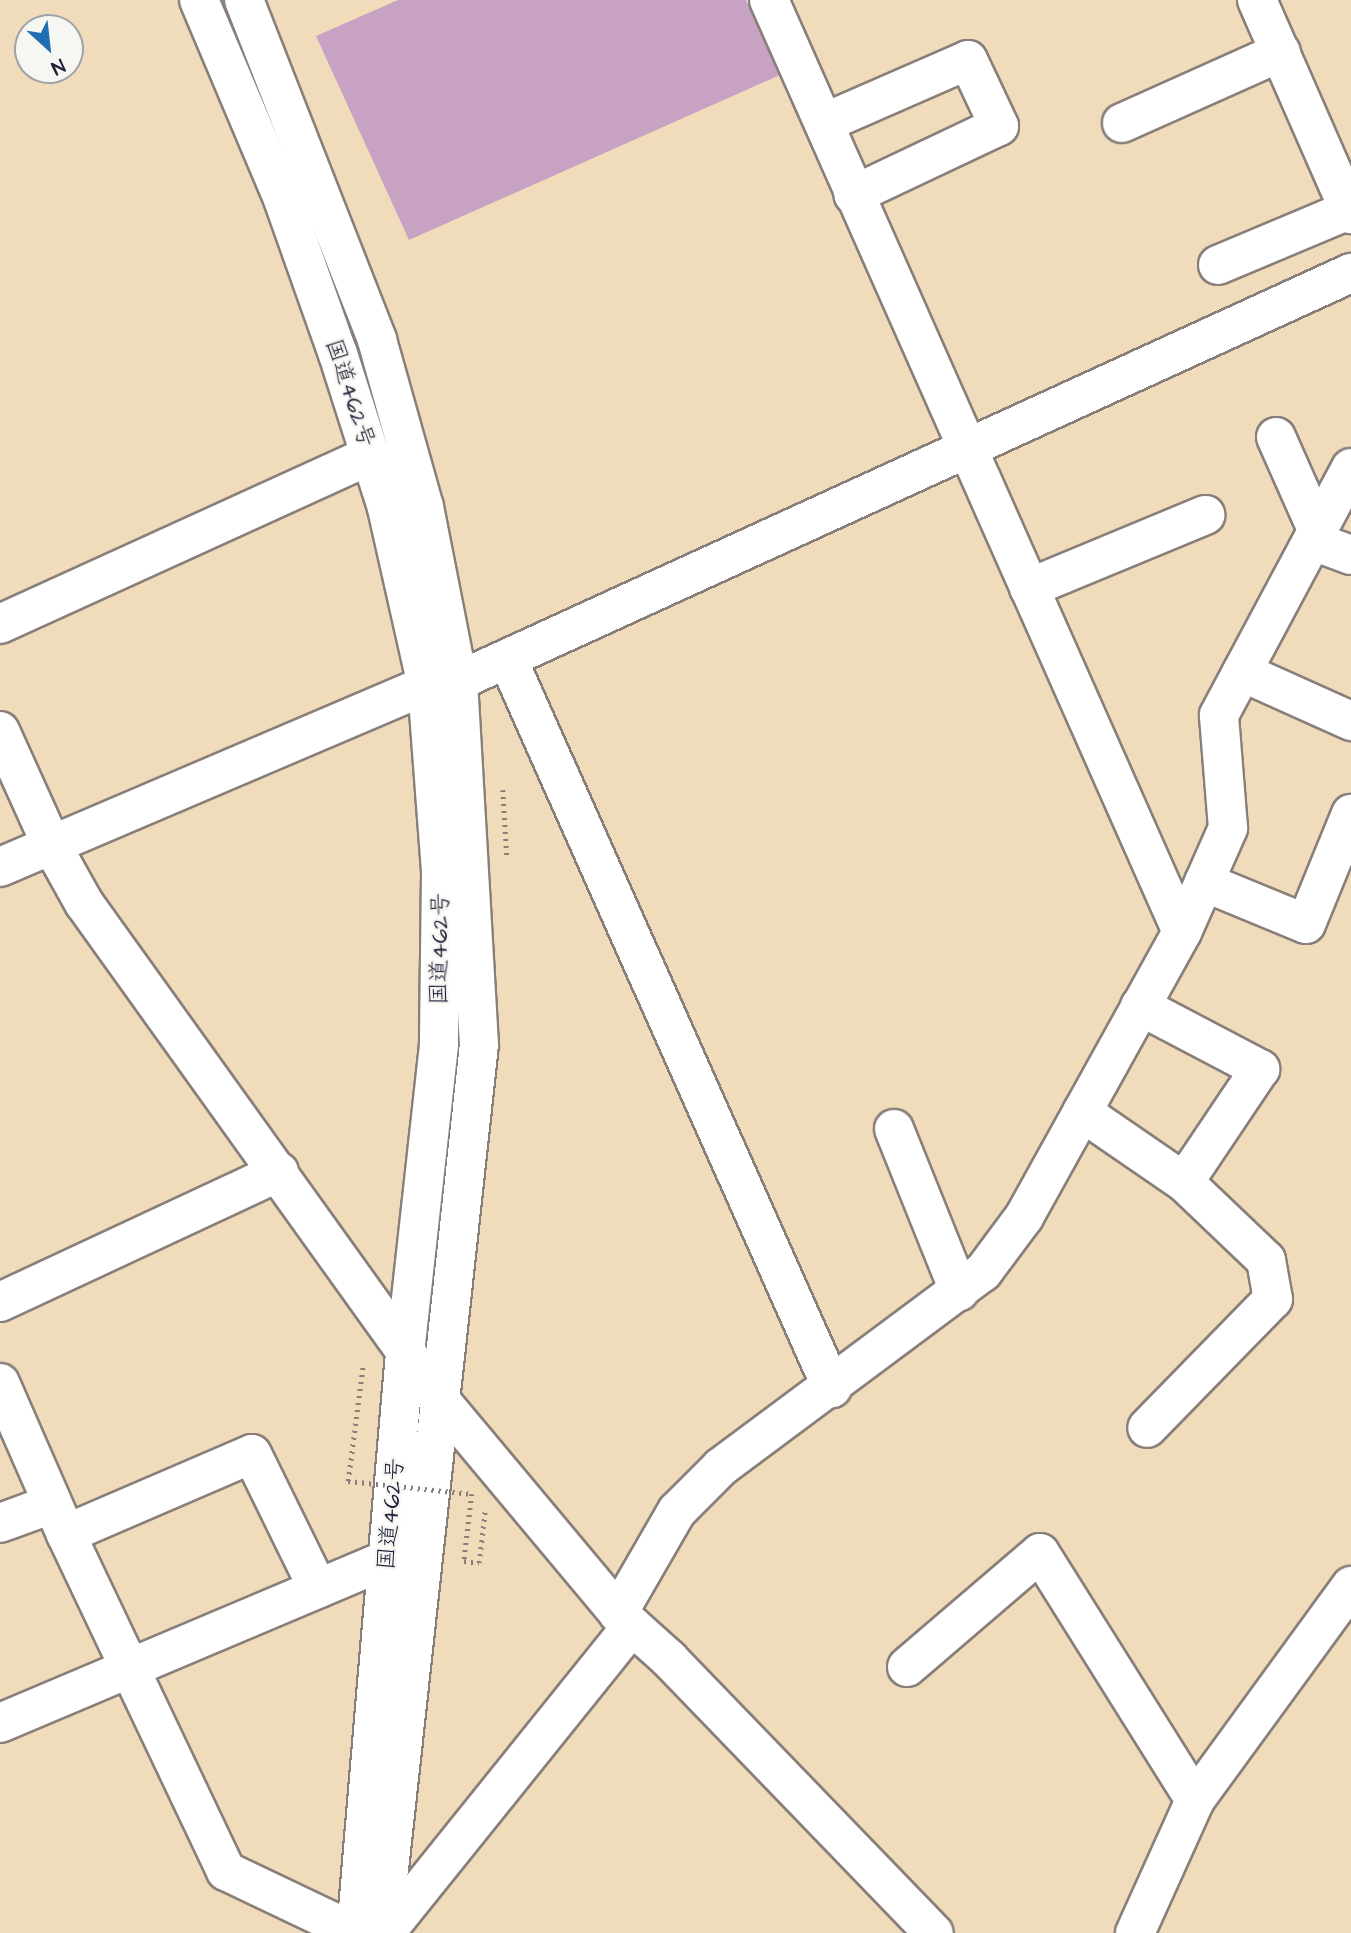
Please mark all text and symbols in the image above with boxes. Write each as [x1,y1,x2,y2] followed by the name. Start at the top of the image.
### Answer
[14,14,84,84] north arrow
[46,52,69,81] text: N
[320,335,380,451] street label: 国道462号
[425,893,455,1005] street label: 国道462号
[372,1457,410,1571] street label: 国道462号

